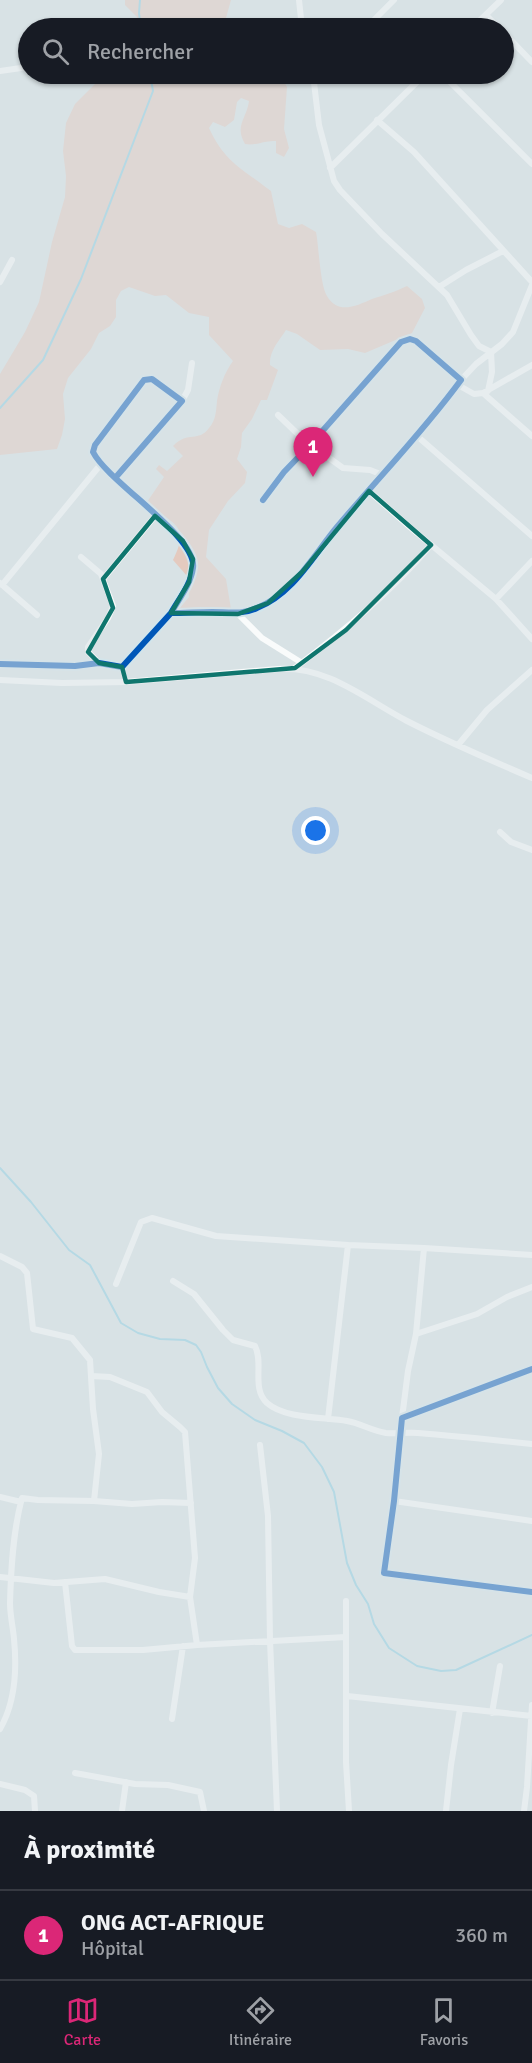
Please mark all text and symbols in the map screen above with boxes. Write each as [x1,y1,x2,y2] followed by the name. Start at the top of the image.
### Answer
[18,18,514,84] search box
[39,35,72,68] icon: search
[87,38,193,65] text: Rechercher
[294,428,332,477] pin: 1
[301,816,330,845] your location
[24,1834,155,1866] text: À proximité
[81,1909,264,1936] text: ONG ACT-AFRIQUE
[38,1923,49,1948] text: 1
[455,1923,508,1948] text: 360 m
[81,1936,144,1961] text: Hôpital
[64,1994,101,2050] tab: Carte
[229,1994,292,2050] tab: Itinéraire
[420,1994,468,2050] tab: Favoris

